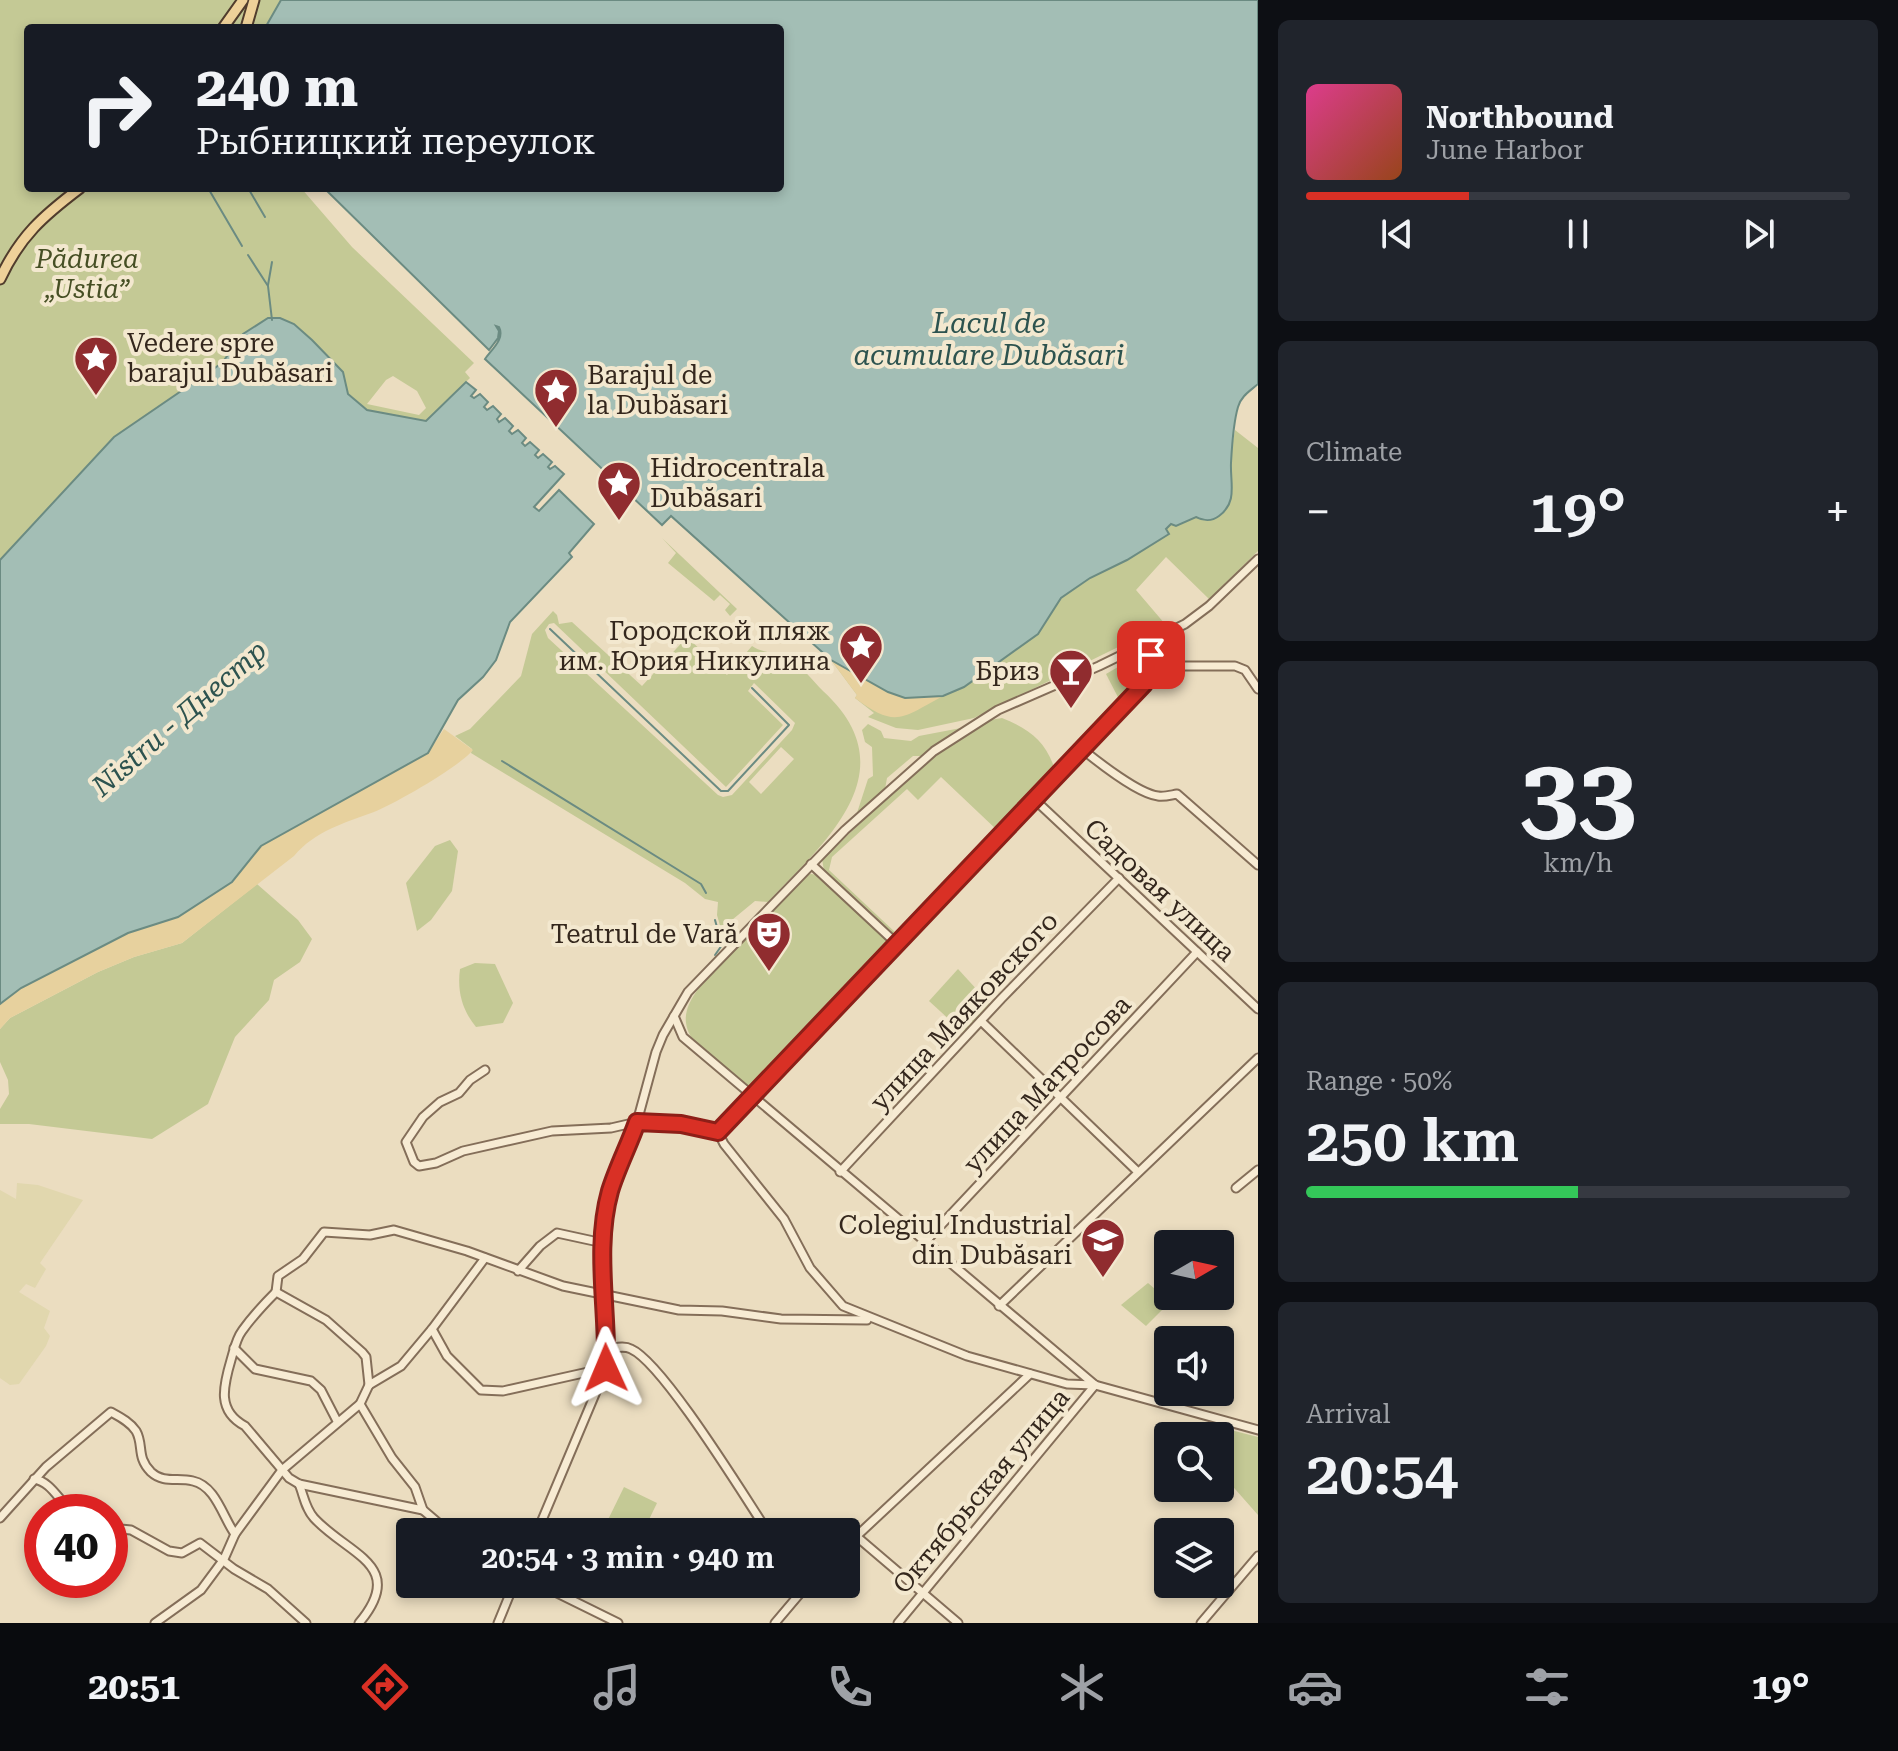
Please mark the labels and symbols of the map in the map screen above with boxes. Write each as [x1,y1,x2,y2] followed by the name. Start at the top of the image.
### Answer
[34,244,139,304] park label: Pădurea „Ustia”
[853,307,1125,372] water label: Lacul de acumulare Dubăsari
[127,328,333,388] place label: Vedere spre barajul Dubăsari
[72,334,120,397] place icon: Vedere spre barajul Dubăsari
[587,360,728,420] place label: Barajul de la Dubăsari
[532,366,580,429] place icon: Barajul de la Dubăsari
[650,453,825,513] place label: Hidrocentrala Dubăsari
[595,459,643,522] place icon: Hidrocentrala Dubăsari
[559,616,830,676] place label: Городской пляж им. Юрия Никулина
[1117,621,1185,689] pin
[837,622,885,685] place icon: Городской пляж им. Юрия Никулина
[85,634,273,804] water label: Nistru - Днестр
[1047,647,1095,710] bar icon: Бриз
[975,656,1040,686] place label: Бриз
[1079,813,1241,967] street label: Садовая улица
[864,905,1064,1117] street label: улица Маяковского
[745,910,793,973] theatre icon: Teatrul de Vară
[550,919,738,949] place label: Teatrul de Vară
[957,989,1137,1179] street label: улица Матросова
[839,1210,1072,1270] place label: Colegiul Industrial din Dubăsari
[1079,1216,1127,1279] school or university icon: Colegiul Industrial din Dubăsari
[1154,1230,1234,1310] north arrow
[564,1326,648,1410] position arrow
[887,1383,1075,1599] street label: Октябрьская улица
[24,1494,128,1598] speed limit sign: 40

